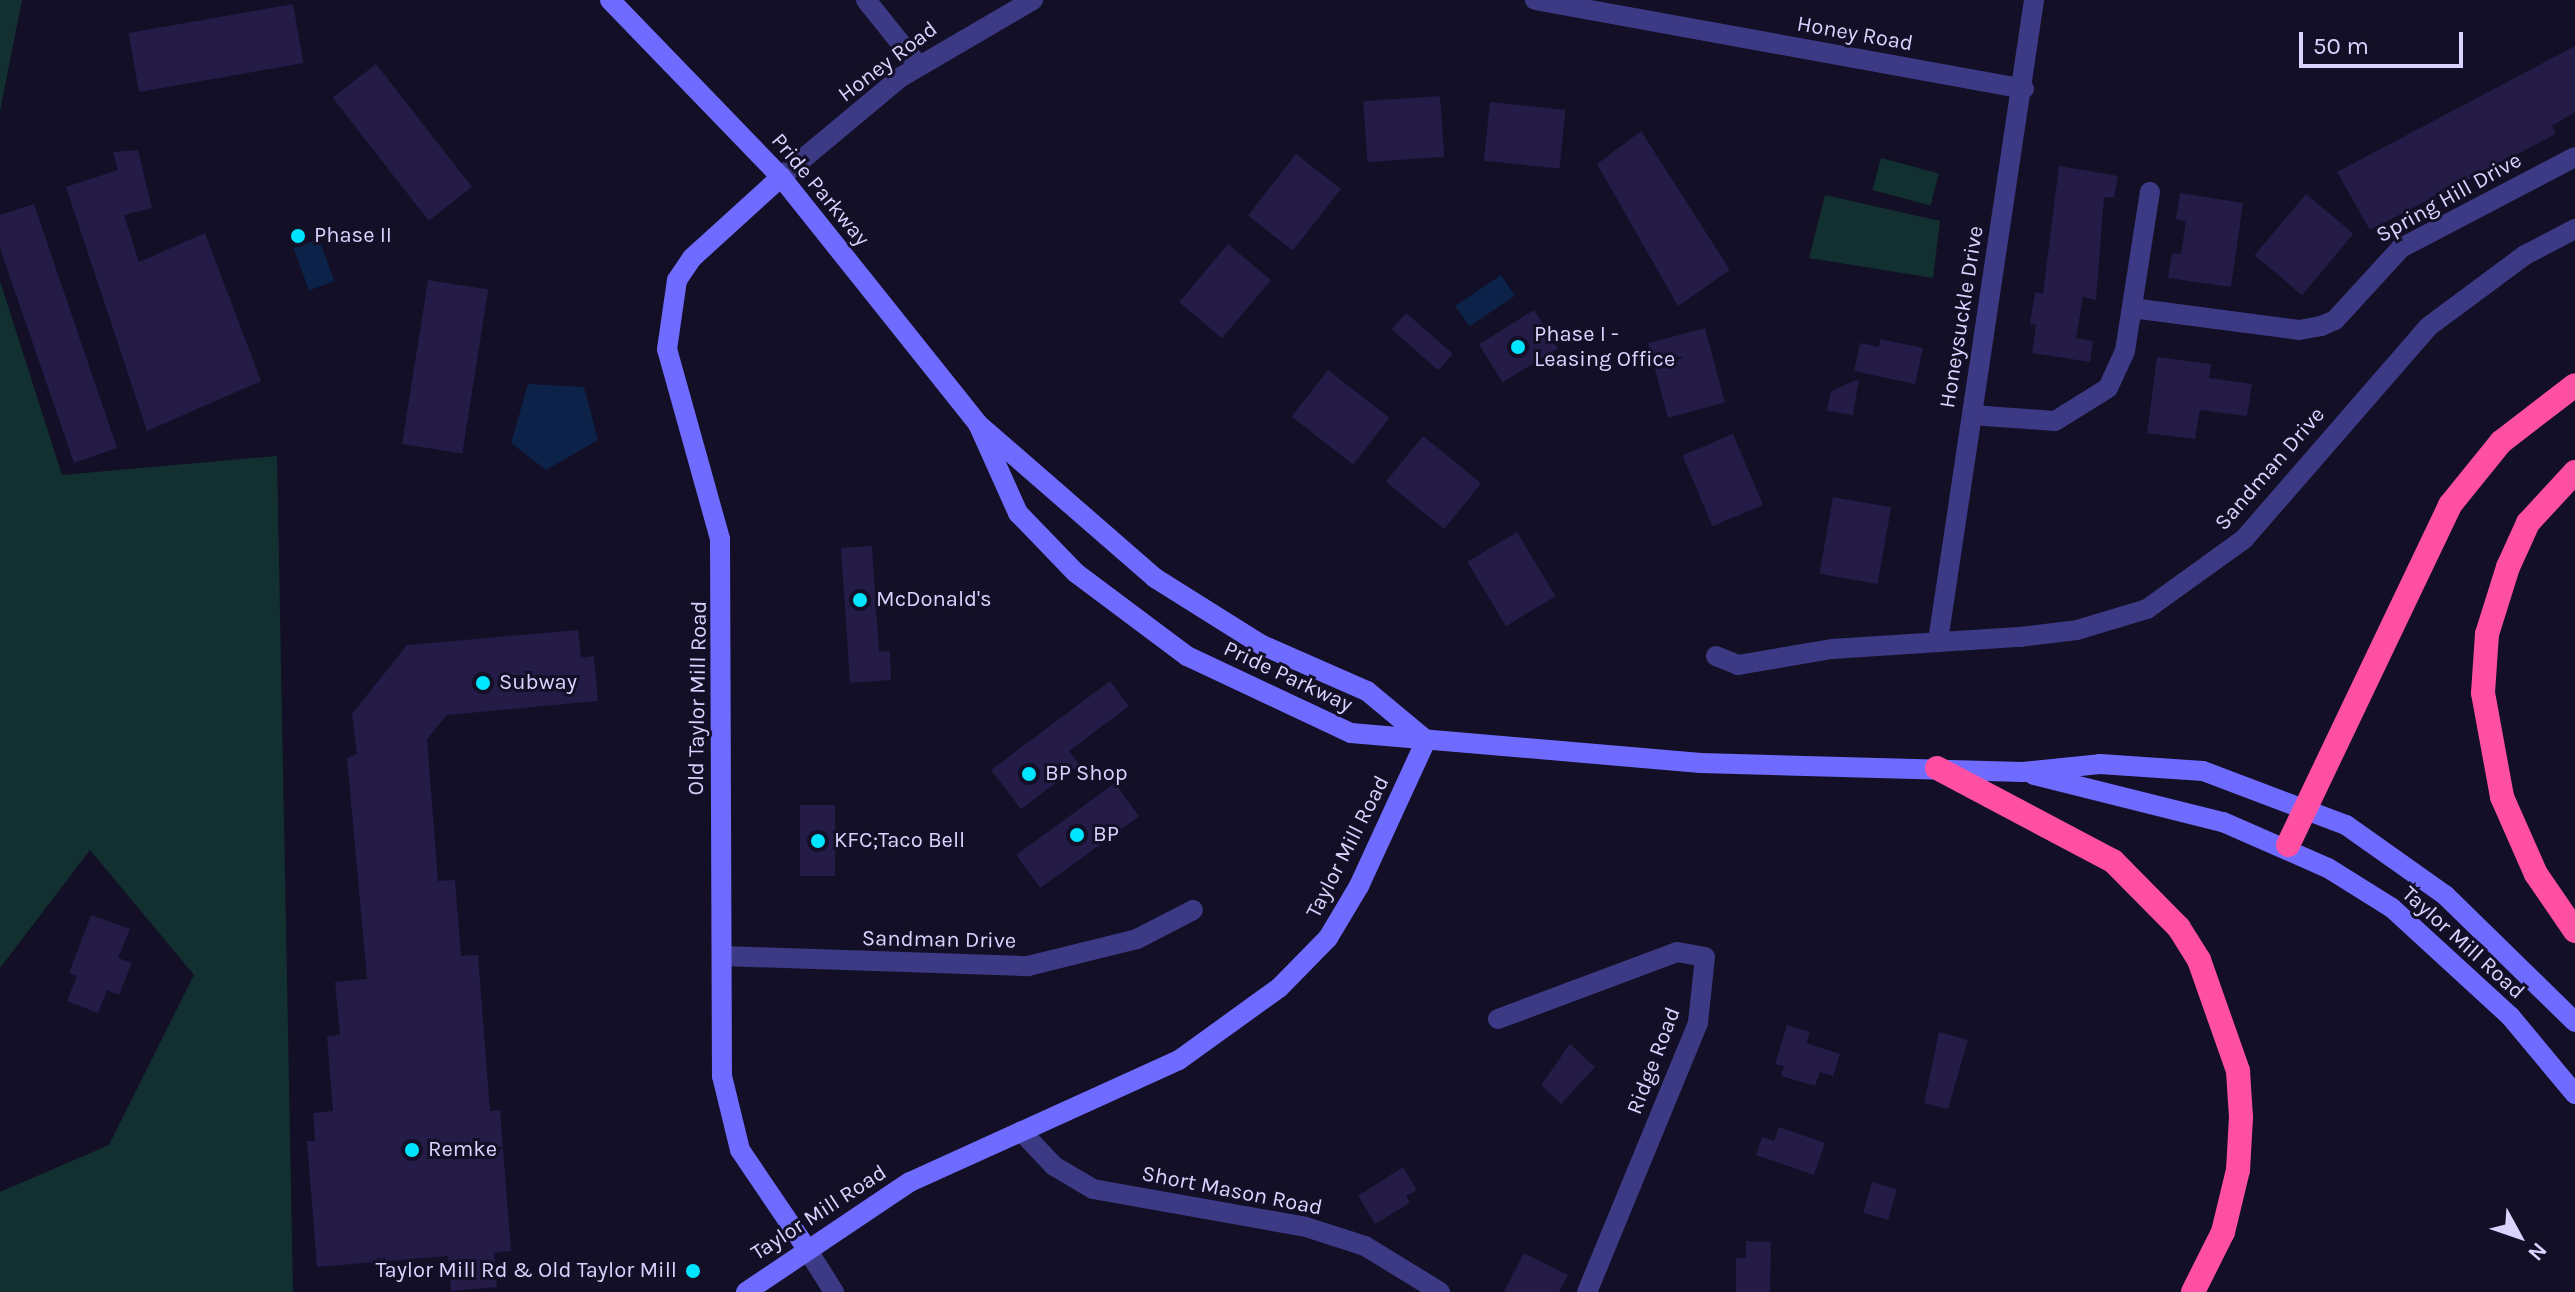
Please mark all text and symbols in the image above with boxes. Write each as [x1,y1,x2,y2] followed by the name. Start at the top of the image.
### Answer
[1795,11,1915,57] street label: Honey Road
[833,16,943,108] street label: Honey Road
[2303,16,2467,66] scale bar
[2313,32,2369,60] text: 50 m
[765,128,875,252] street label: Pride Parkway
[2372,147,2526,249] street label: Spring Hill Drive
[314,223,392,249] place label: Phase II
[1935,224,1989,410] street label: Honeysuckle Drive
[289,227,307,245] marker: Phase II
[1534,321,1675,372] place label: Phase I - Leasing Office
[1509,338,1527,356] marker: Phase I - Leasing Office
[2209,402,2331,536] street label: Sandman Drive
[876,587,992,613] place label: McDonald's
[851,591,869,609] marker: McDonald's
[683,600,713,796] street label: Old Taylor Mill Road
[1219,636,1357,718] street label: Pride Parkway
[499,670,577,696] place label: Subway
[474,674,492,692] marker: Subway
[1045,761,1128,787] place label: BP Shop
[1020,765,1038,783] marker: BP Shop
[1301,771,1395,923] street label: Taylor Mill Road
[1093,822,1119,848] place label: BP
[1068,826,1086,844] marker: BP
[834,828,965,854] place label: KFC;Taco Bell
[809,832,827,850] marker: KFC;Taco Bell
[2396,881,2530,1005] street label: Taylor Mill Road
[862,925,1016,955] street label: Sandman Drive
[1621,1004,1687,1118] street label: Ridge Road
[428,1137,497,1163] place label: Remke
[403,1141,421,1159] marker: Remke
[746,1159,892,1267] street label: Taylor Mill Road
[1139,1161,1325,1221] street label: Short Mason Road
[2479,1196,2559,1276] north arrow
[2522,1237,2552,1266] text: N
[375,1258,677,1284] place label: Taylor Mill Rd & Old Taylor Mill
[684,1262,702,1280] marker: Taylor Mill Rd & Old Taylor Mill

